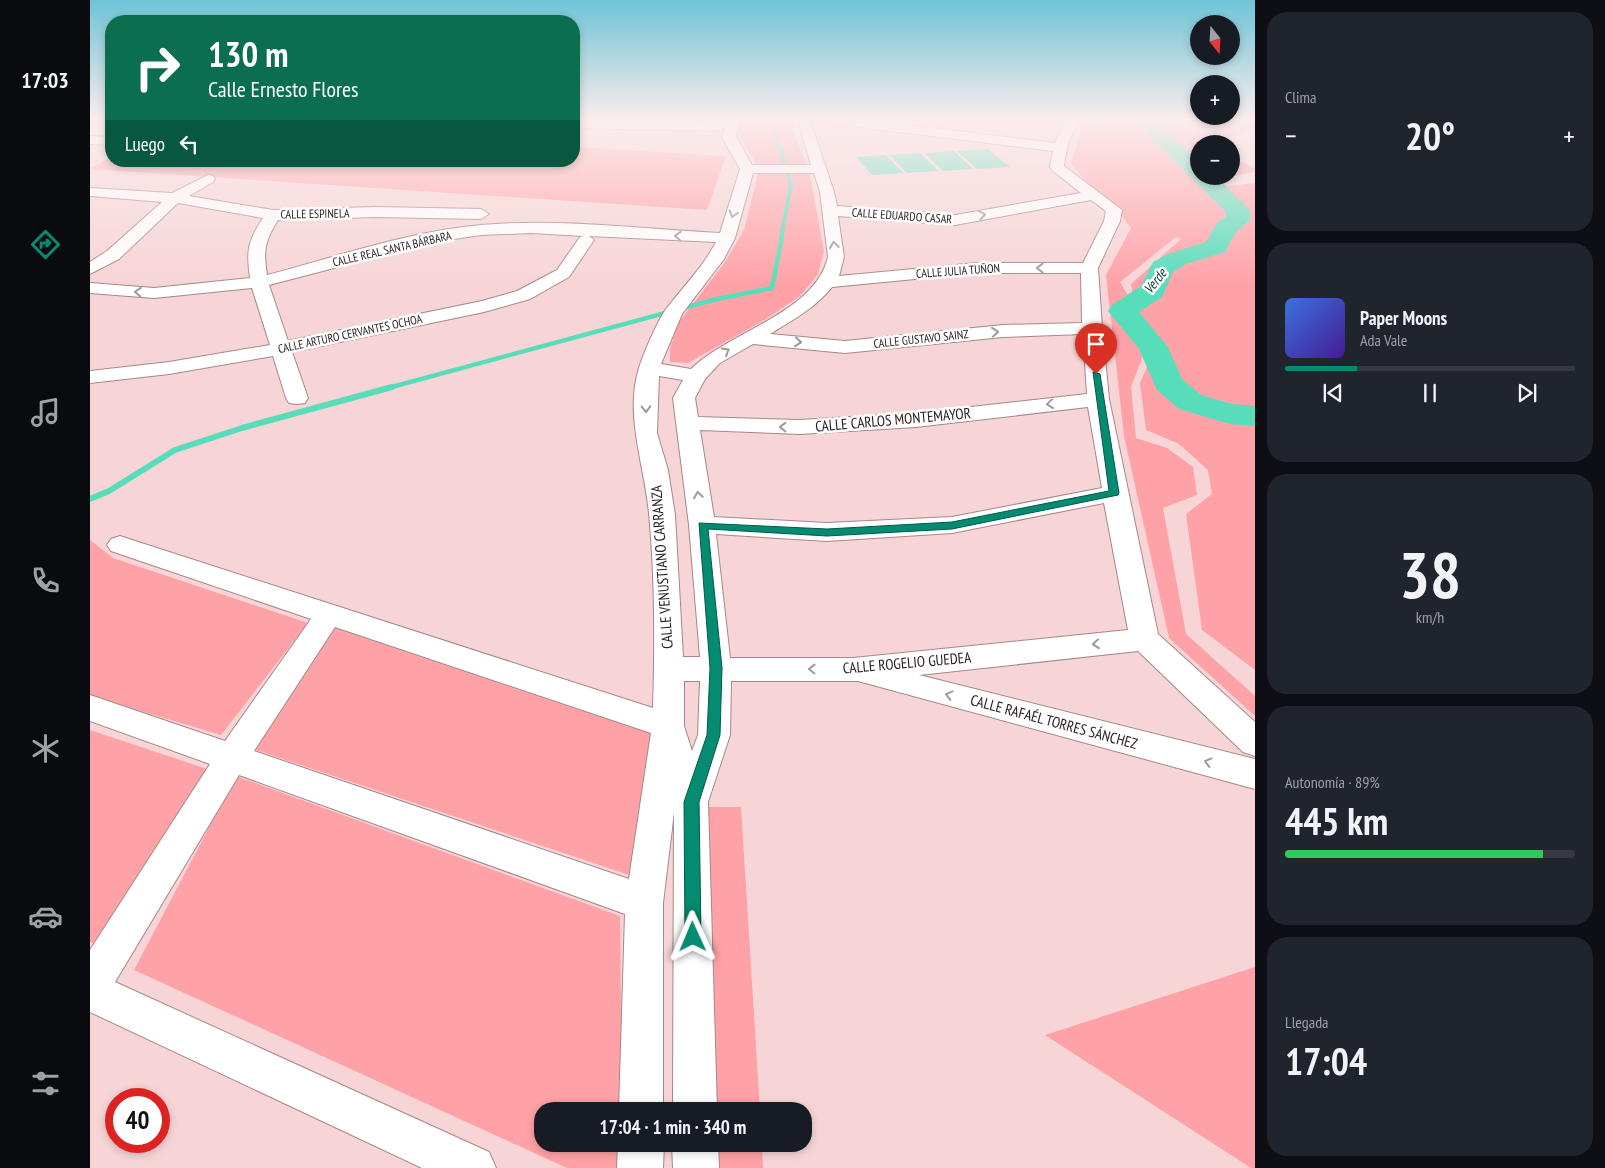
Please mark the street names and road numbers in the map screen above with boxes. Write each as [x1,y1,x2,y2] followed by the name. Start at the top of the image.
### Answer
[280,205,350,222] street label: CALLE ESPINELA
[851,205,953,227] street label: CALLE EDUARDO CASAR
[331,227,453,269] street label: CALLE REAL SANTA BÁRBARA
[916,260,1000,281] street label: CALLE JULIA TUÑON
[276,311,424,356] street label: CALLE ARTURO CERVANTES OCHOA
[873,326,969,351] street label: CALLE GUSTAVO SAINZ
[814,403,972,436] street label: CALLE CARLOS MONTEMAYOR
[646,484,677,650] street label: CALLE VENUSTIANO CARRANZA
[842,647,973,678] street label: CALLE ROGELIO GUEDEA
[969,690,1140,753] street label: CALLE RAFAÉL TORRES SÁNCHEZ

